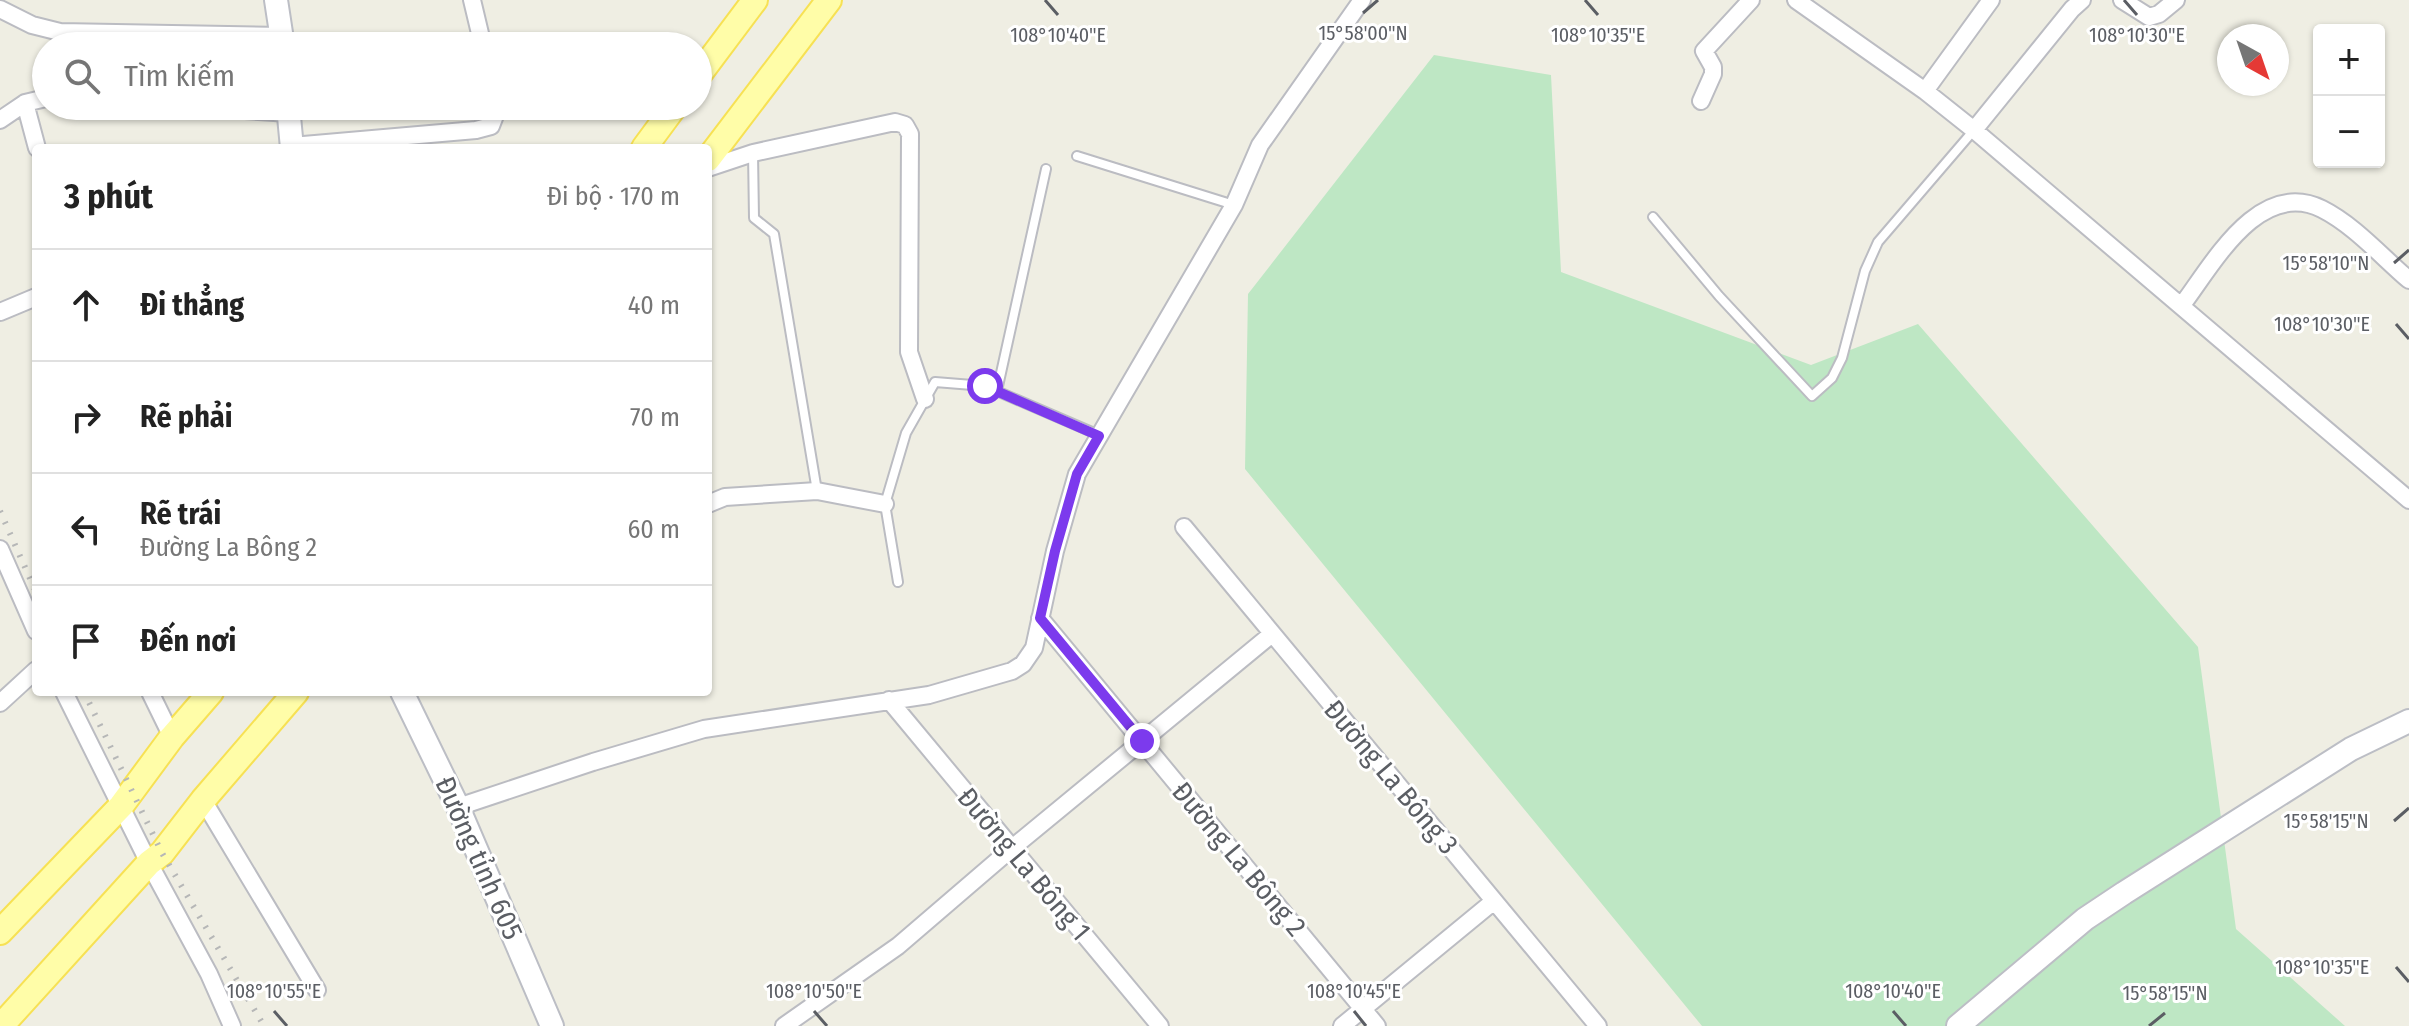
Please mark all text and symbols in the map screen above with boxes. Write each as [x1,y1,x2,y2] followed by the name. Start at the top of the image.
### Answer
[1318,21,1408,45] text: 15°58'00"N
[1010,23,1106,47] text: 108°10'40"E
[1551,23,1645,47] text: 108°10'35"E
[2089,23,2185,47] text: 108°10'30"E
[2217,24,2289,96] north arrow
[2313,24,2385,168] map controls
[2313,24,2385,96] button: +
[32,32,712,120] search box
[60,54,104,98] icon: search
[124,58,235,94] text: Tìm kiếm
[2313,96,2385,168] button: −
[64,176,153,217] text: 3 phút
[547,181,680,212] text: Đi bộ · 170 m
[2283,251,2369,275] text: 15°58'10"N
[64,283,108,327] icon: ahead
[140,287,244,323] text: Đi thẳng
[628,290,680,321] text: 40 m
[2274,312,2370,336] text: 108°10'30"E
[967,368,1003,404] route start
[64,395,108,439] icon: right
[140,399,233,435] text: Rẽ phải
[630,402,680,433] text: 70 m
[140,496,221,532] text: Rẽ trái
[64,507,108,551] icon: left
[627,514,680,545] text: 60 m
[140,532,317,563] text: Đường La Bông 2
[64,619,108,663] icon: arrive
[140,623,236,659] text: Đến nơi
[1317,693,1465,861] street label: Đường La Bông 3
[1124,723,1160,759] route end
[428,771,530,945] street label: Đường tỉnh 605
[1165,775,1313,943] street label: Đường La Bông 2
[951,781,1097,947] street label: Đường La Bông 1
[2283,809,2369,833] text: 15°58'15"N
[2275,955,2369,979] text: 108°10'35"E
[227,979,321,1003] text: 108°10'55"E
[766,979,862,1003] text: 108°10'50"E
[1307,979,1401,1003] text: 108°10'45"E
[1845,979,1941,1003] text: 108°10'40"E
[2122,981,2208,1005] text: 15°58'15"N

